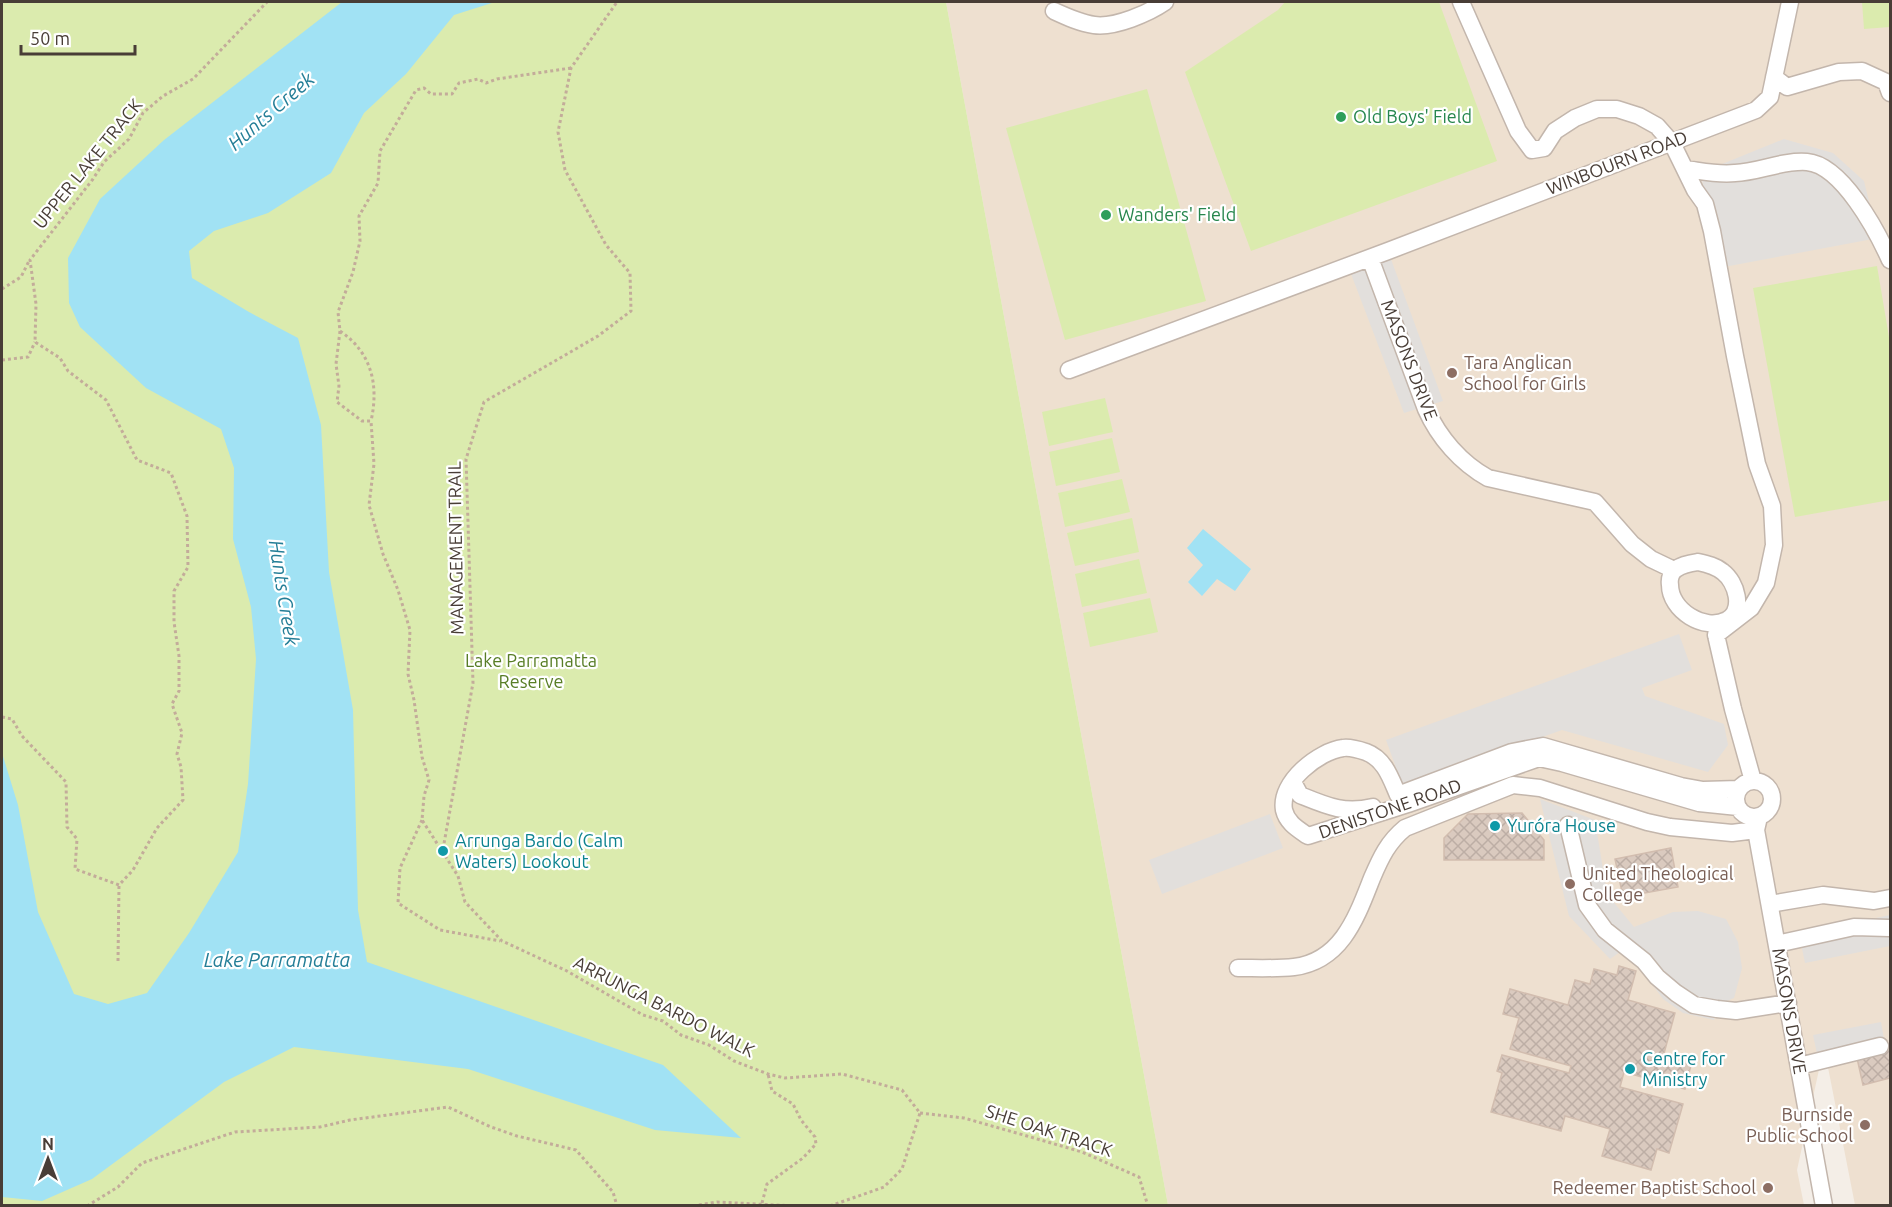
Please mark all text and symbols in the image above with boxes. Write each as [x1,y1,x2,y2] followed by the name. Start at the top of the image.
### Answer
[21,18,135,56] scale bar
[30,28,70,48] text: 50 m
[223,66,319,154] water label: Hunts Creek
[29,94,146,232] street label: UPPER LAKE TRACK
[1353,106,1472,126] place label: Old Boys' Field
[1334,110,1348,124] marker: Old Boys' Field
[1543,126,1690,198] street label: WINBOURN ROAD
[1118,204,1236,224] place label: Wanders' Field
[1099,208,1113,222] marker: Wanders' Field
[1378,297,1442,423] street label: MASONS DRIVE
[1464,352,1586,393] place label: Tara Anglican School for Girls
[1445,366,1459,380] marker: Tara Anglican School for Girls
[443,461,467,635] street label: MANAGEMENT TRAIL
[265,538,304,648] water label: Hunts Creek
[465,650,597,691] park label: Lake Parramatta Reserve
[1316,774,1464,842] street label: DENISTONE ROAD
[1507,815,1616,835] place label: Yuróra House
[1488,819,1502,833] marker: Yuróra House
[455,830,623,872] place label: Arrunga Bardo (Calm Waters) Lookout
[436,844,450,858] marker: Arrunga Bardo (Calm Waters) Lookout
[1582,863,1734,904] place label: United Theological College
[1563,877,1577,891] marker: United Theological College
[1769,946,1811,1075] street label: MASONS DRIVE
[204,948,351,971] water label: Lake Parramatta
[571,952,758,1061] street label: ARRUNGA BARDO WALK
[1642,1048,1726,1089] place label: Centre for Ministry
[1623,1062,1637,1076] marker: Centre for Ministry
[983,1100,1115,1160] street label: SHE OAK TRACK
[1746,1104,1853,1145] place label: Burnside Public School
[1858,1118,1872,1132] marker: Burnside Public School
[18,1129,78,1189] north arrow
[42,1135,54,1153] text: N
[1553,1177,1756,1197] place label: Redeemer Baptist School
[1761,1181,1775,1195] marker: Redeemer Baptist School

